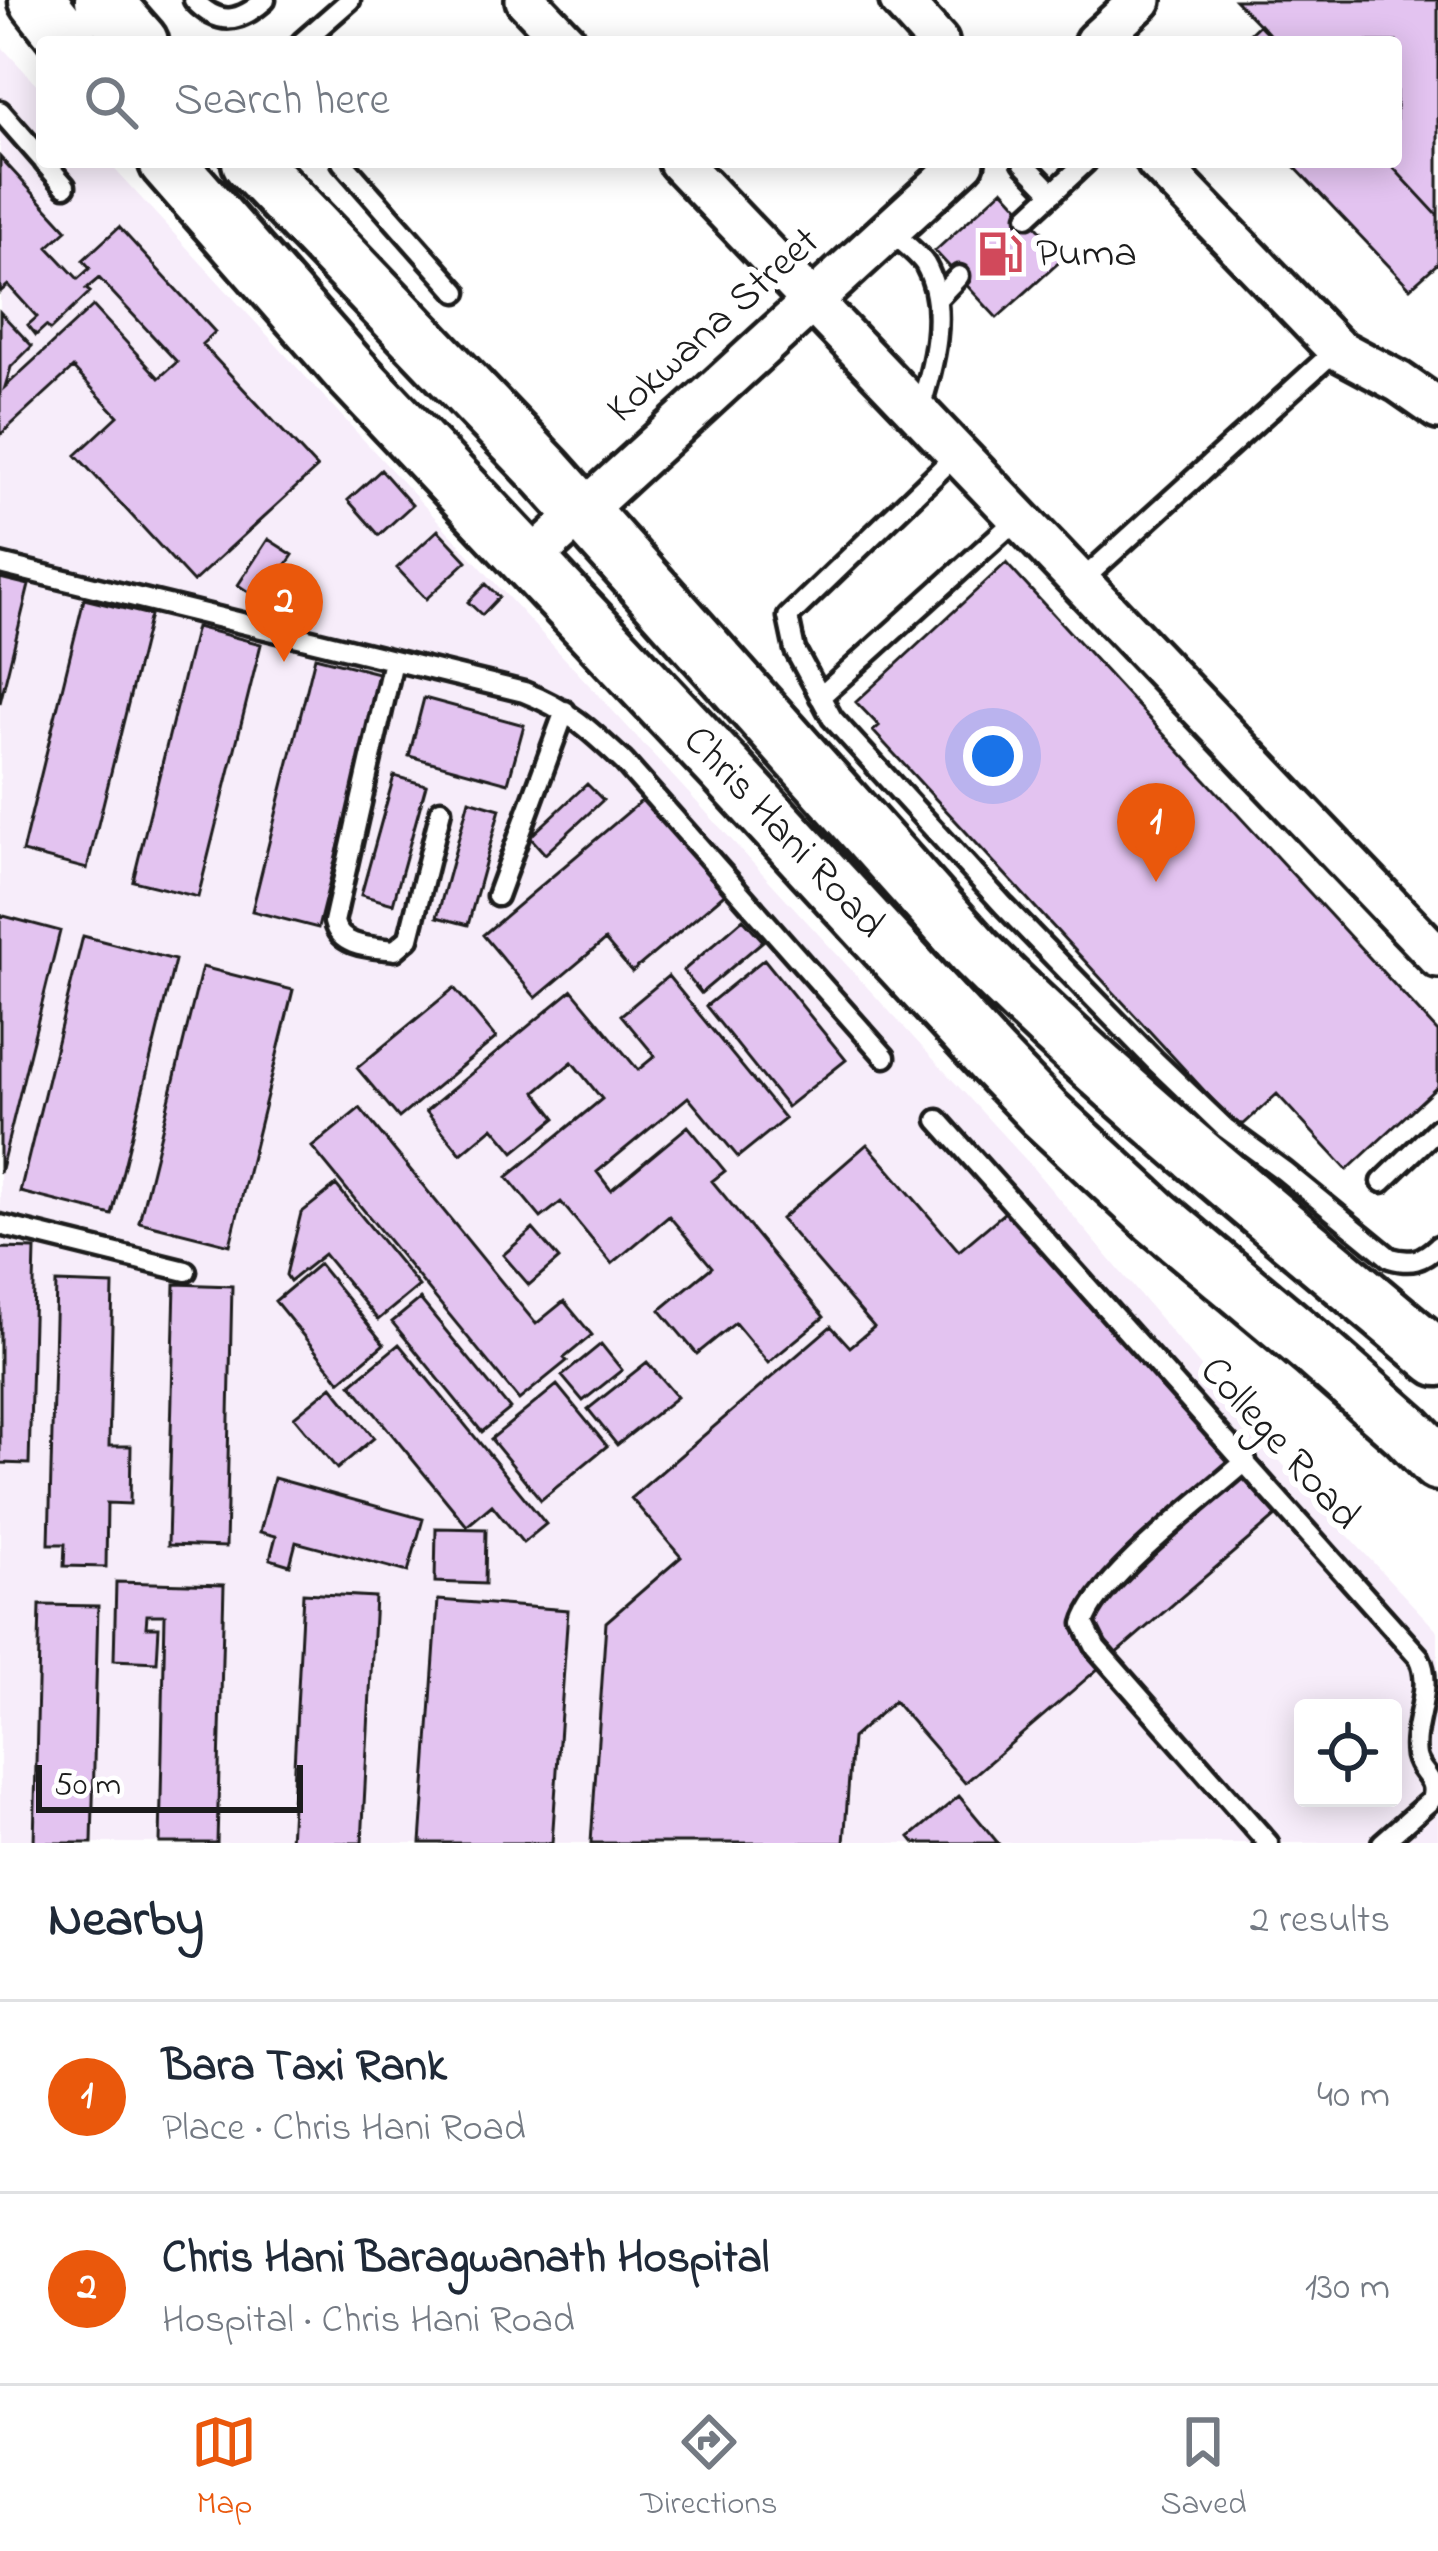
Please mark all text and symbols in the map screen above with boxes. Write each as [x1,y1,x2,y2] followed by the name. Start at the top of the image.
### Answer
[36,36,1402,168] search box
[78,69,144,135] icon: search
[174,69,390,135] text: Search here
[594,213,834,439] street label: Kokwana Street
[1036,224,1137,285] place label: Puma
[975,229,1025,279] fuel station icon: Puma
[245,563,323,662] pin: 2
[668,712,898,954] street label: Chris Hani Road
[963,726,1023,786] your location
[1117,783,1195,882] pin: 1
[1184,1343,1374,1545] street label: College Road
[1294,1699,1402,1807] map controls
[1294,1699,1402,1807] button: locate
[36,1759,303,1812] scale bar
[54,1762,121,1810] text: 50 m
[48,1884,204,1959] text: Nearby
[1250,1893,1390,1950] text: 2 results
[162,2035,447,2101] text: Bara Taxi Rank
[81,2068,93,2125] text: 1
[1317,2068,1390,2125] text: 40 m
[162,2101,526,2158] text: Place · Chris Hani Road
[162,2227,769,2293] text: Chris Hani Baragwanath Hospital
[77,2260,97,2317] text: 2
[1305,2260,1390,2317] text: 130 m
[162,2293,575,2350] text: Hospital · Chris Hani Road
[191,2409,257,2529] tab: Map
[640,2409,778,2529] tab: Directions
[1160,2409,1247,2529] tab: Saved

